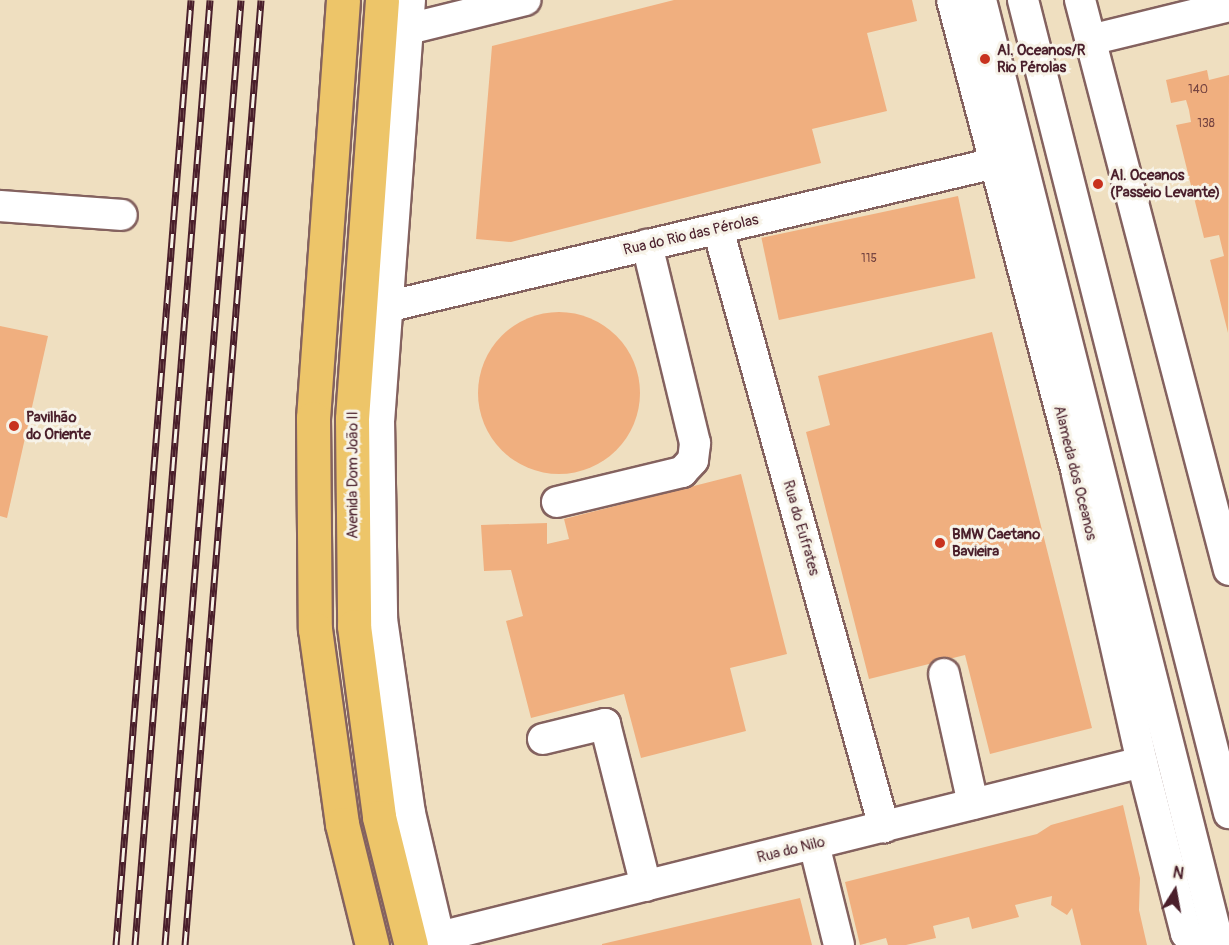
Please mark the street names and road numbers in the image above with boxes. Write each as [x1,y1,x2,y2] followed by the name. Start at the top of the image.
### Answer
[622,211,760,259] street label: Rua do Rio das Pérolas
[1050,404,1100,542] street label: Alameda dos Oceanos
[344,411,362,539] street label: Avenida Dom João II
[779,478,823,578] street label: Rua do Eufrates
[755,833,827,867] street label: Rua do Nilo

